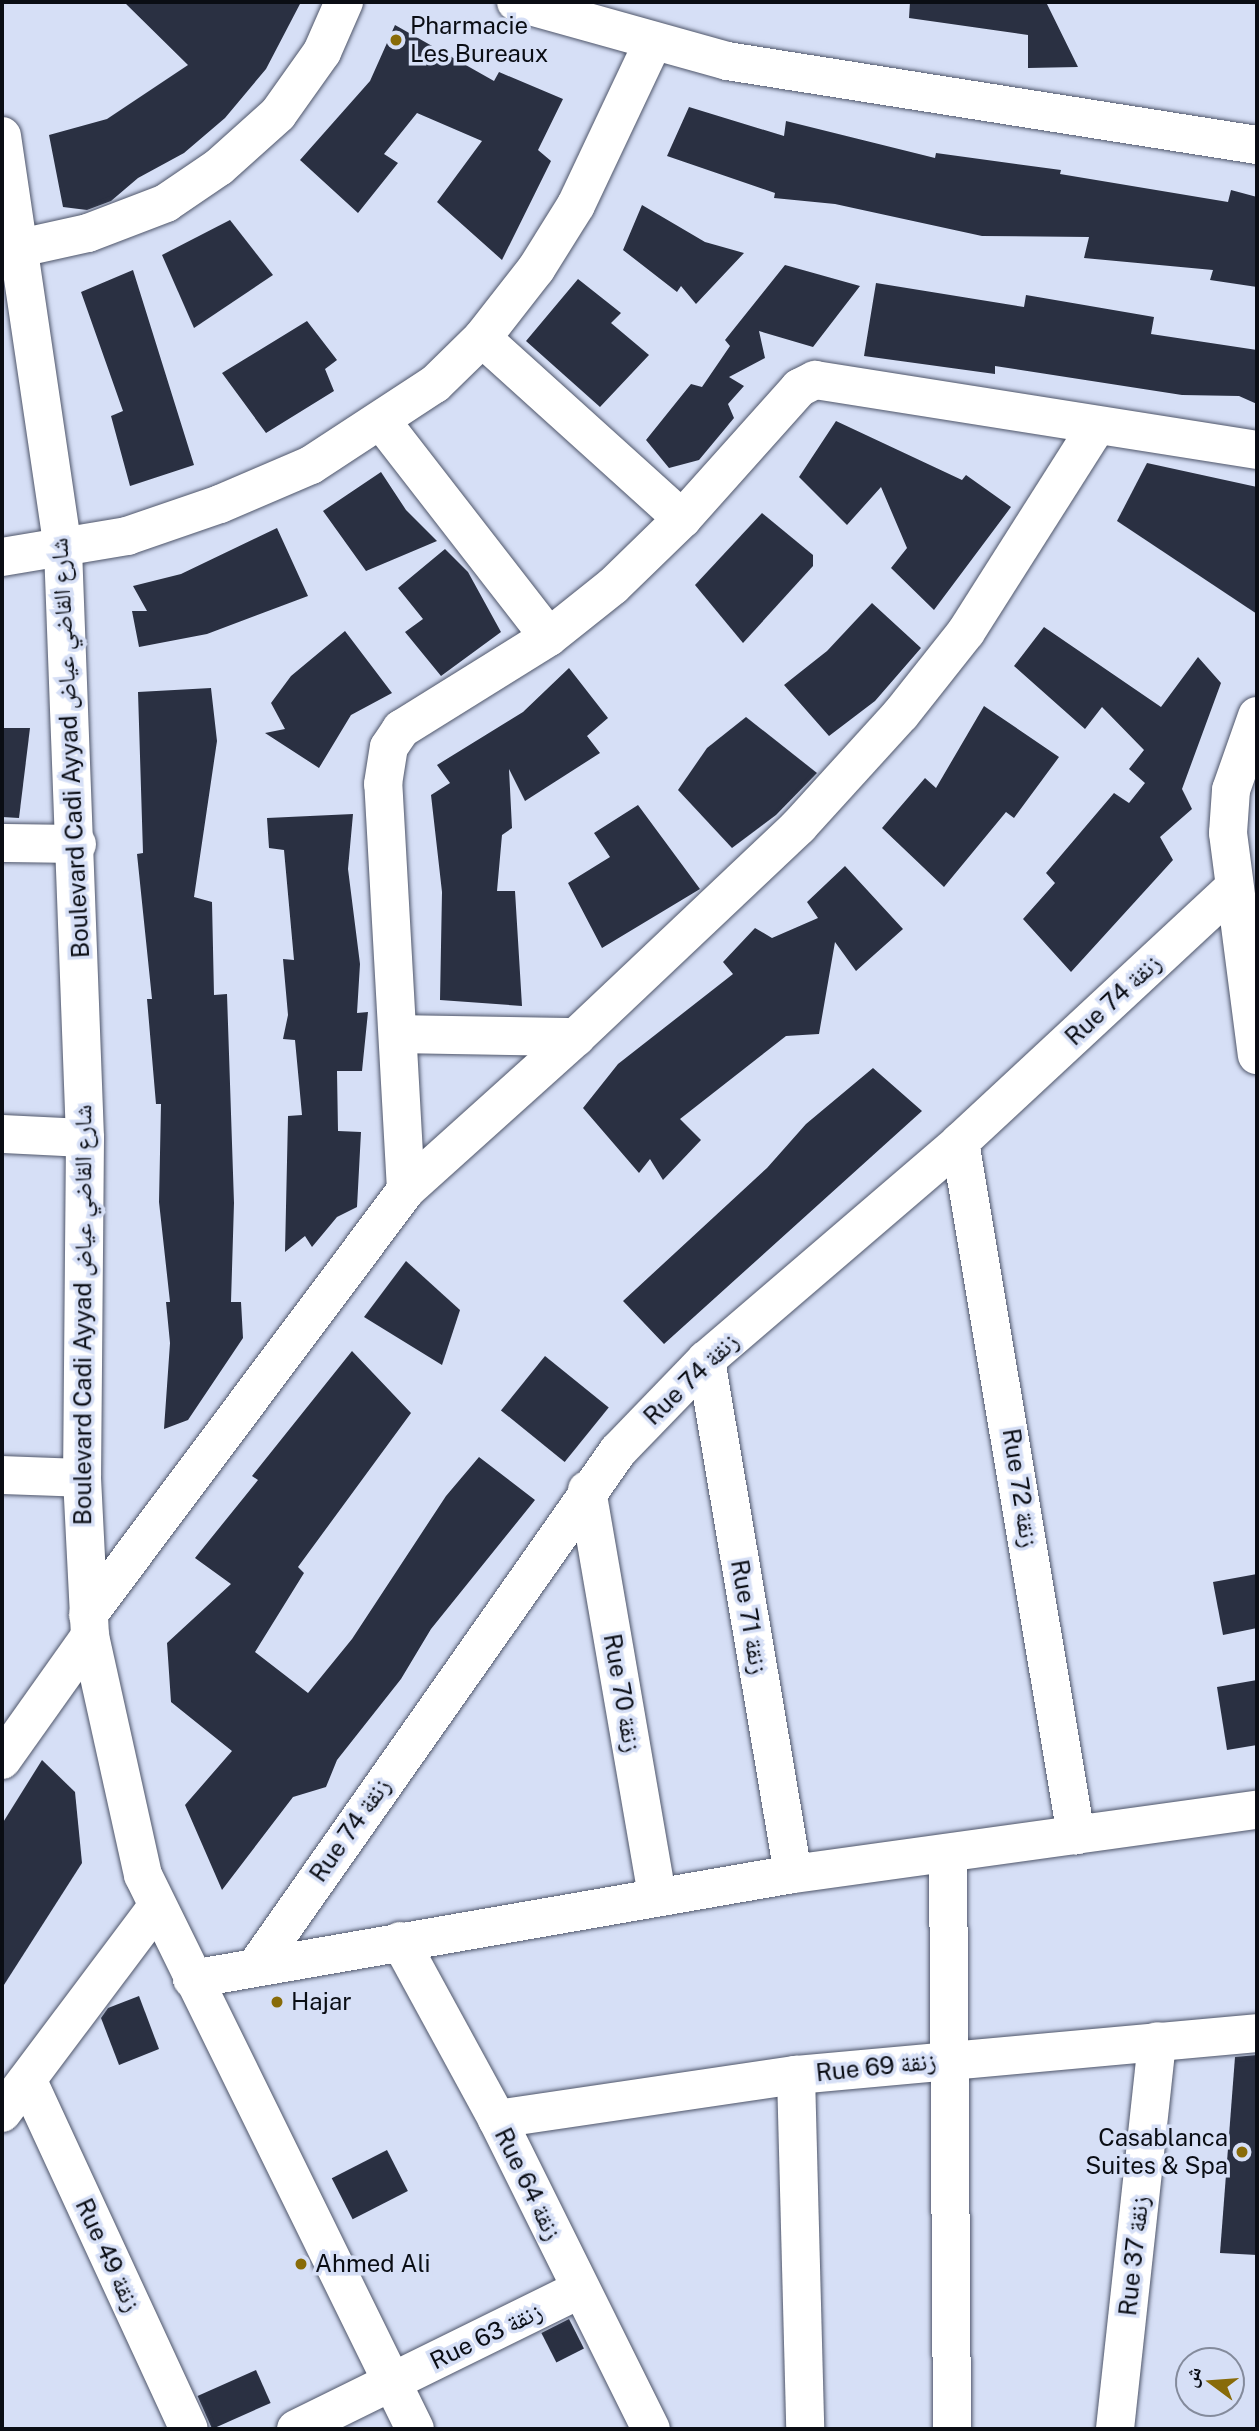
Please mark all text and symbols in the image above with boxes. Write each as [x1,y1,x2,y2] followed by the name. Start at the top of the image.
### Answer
[410,12,548,68] place label: Pharmacie Les Bureaux
[388,32,404,48] marker: Pharmacie Les Bureaux
[45,537,95,959] street label: Boulevard Cadi Ayyad شارع القاضي عياض
[1059,949,1167,1051] street label: Rue 74 زنقة
[69,1105,97,1525] street label: Boulevard Cadi Ayyad شارع القاضي عياض
[638,1327,744,1431] street label: Rue 74 زنقة
[996,1426,1044,1550] street label: Rue 72 زنقة
[725,1557,773,1677] street label: Rue 71 زنقة
[597,1631,647,1755] street label: Rue 70 زنقة
[304,1773,396,1887] street label: Rue 74 زنقة
[291,1988,352,2016] place label: Hajar
[269,1994,285,2010] marker: Hajar
[814,2046,938,2088] street label: Rue 69 زنقة
[488,2123,568,2245] street label: Rue 64 زنقة
[1085,2124,1228,2180] place label: Casablanca Suites & Spa
[1234,2144,1250,2160] marker: Casablanca Suites & Spa
[69,2194,147,2316] street label: Rue 49 زنقة
[1113,2195,1155,2317] street label: Rue 37 زنقة
[315,2250,431,2278] place label: Ahmed Ali
[293,2256,309,2272] marker: Ahmed Ali
[425,2297,547,2375] street label: Rue 63 زنقة
[1175,2347,1245,2417] north arrow
[1178,2364,1205,2389] text: ش

